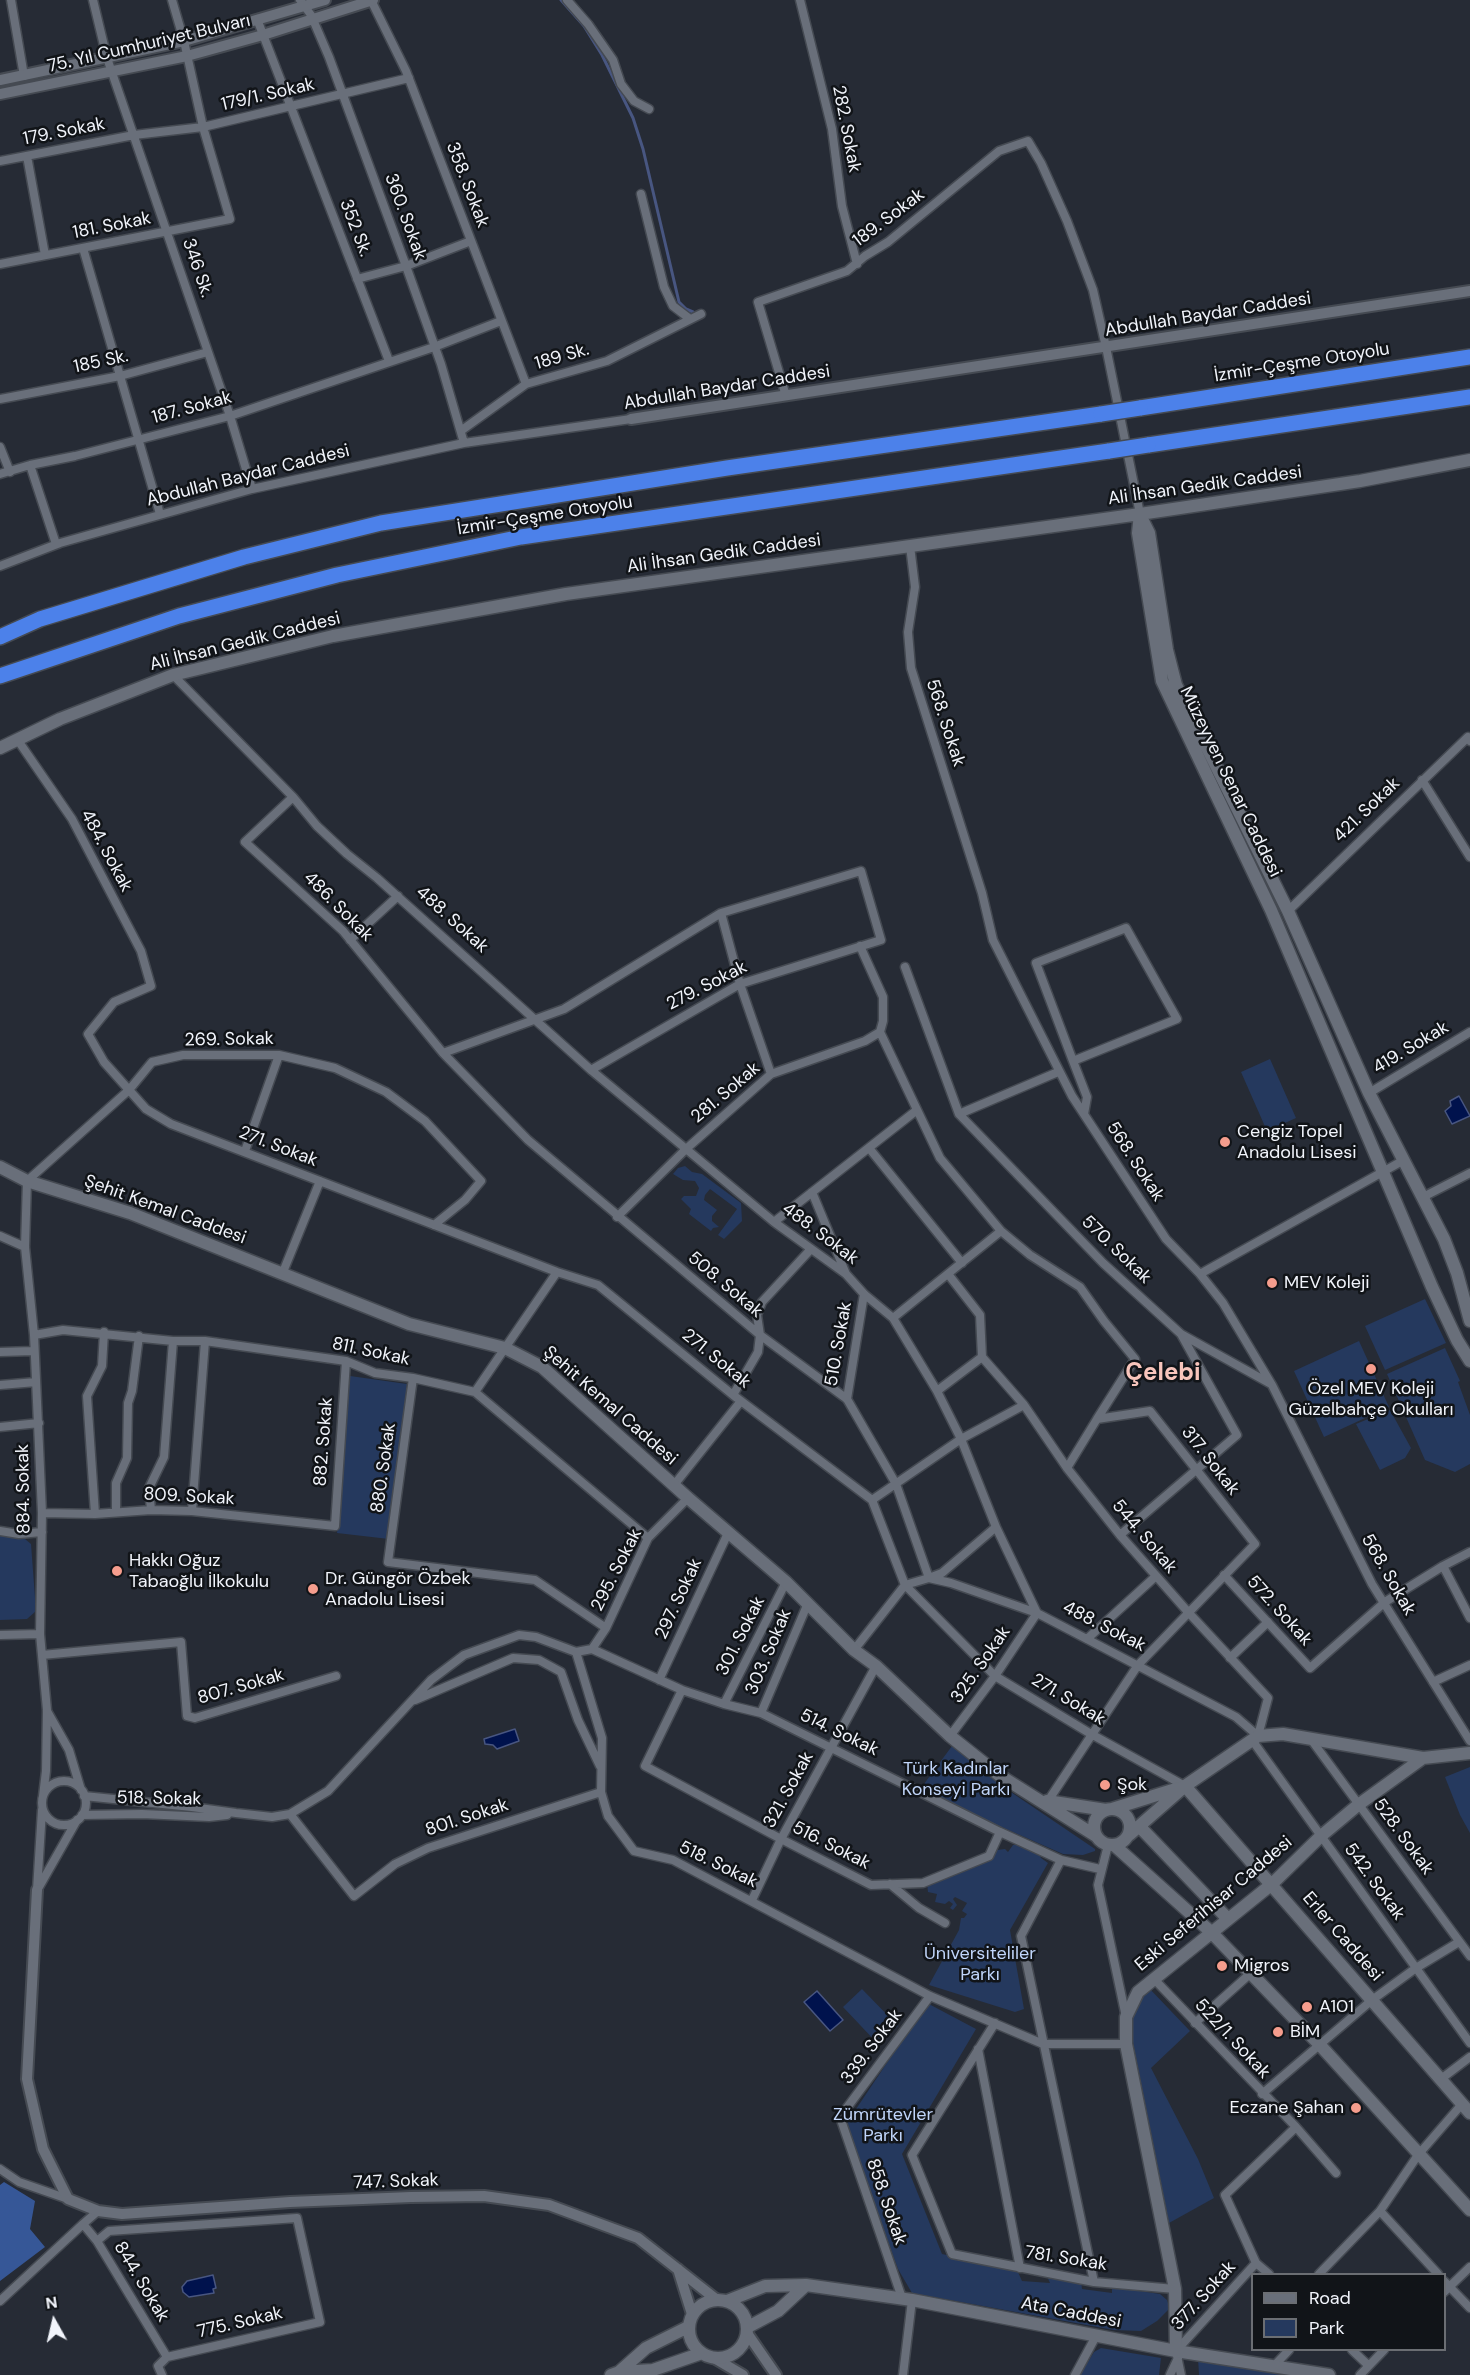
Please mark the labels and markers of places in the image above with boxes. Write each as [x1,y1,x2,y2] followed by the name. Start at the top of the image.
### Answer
[1237,1121,1357,1164] place label: Cengiz Topel Anadolu Lisesi
[1218,1135,1232,1149] marker: Cengiz Topel Anadolu Lisesi
[1284,1272,1370,1294] place label: MEV Koleji
[1265,1276,1279,1290] marker: MEV Koleji
[1364,1362,1378,1376] marker: Özel MEV Koleji Güzelbahçe Okulları
[1289,1378,1453,1420] place label: Özel MEV Koleji Güzelbahçe Okulları
[129,1550,269,1592] place label: Hakkı Oğuz Tabaoğlu İlkokulu
[110,1564,124,1578] marker: Hakkı Oğuz Tabaoğlu İlkokulu
[325,1568,471,1610] place label: Dr. Güngör Özbek Anadolu Lisesi
[306,1582,320,1596] marker: Dr. Güngör Özbek Anadolu Lisesi
[1117,1774,1147,1796] place label: Şok
[1098,1778,1112,1792] marker: Şok
[1234,1955,1290,1977] place label: Migros
[1215,1959,1229,1973] marker: Migros
[1319,1996,1354,2018] place label: A101
[1300,2000,1314,2014] marker: A101
[1290,2021,1320,2043] place label: BİM
[1271,2025,1285,2039] marker: BİM
[1229,2097,1344,2119] place label: Eczane Şahan
[1349,2101,1363,2115] marker: Eczane Şahan

